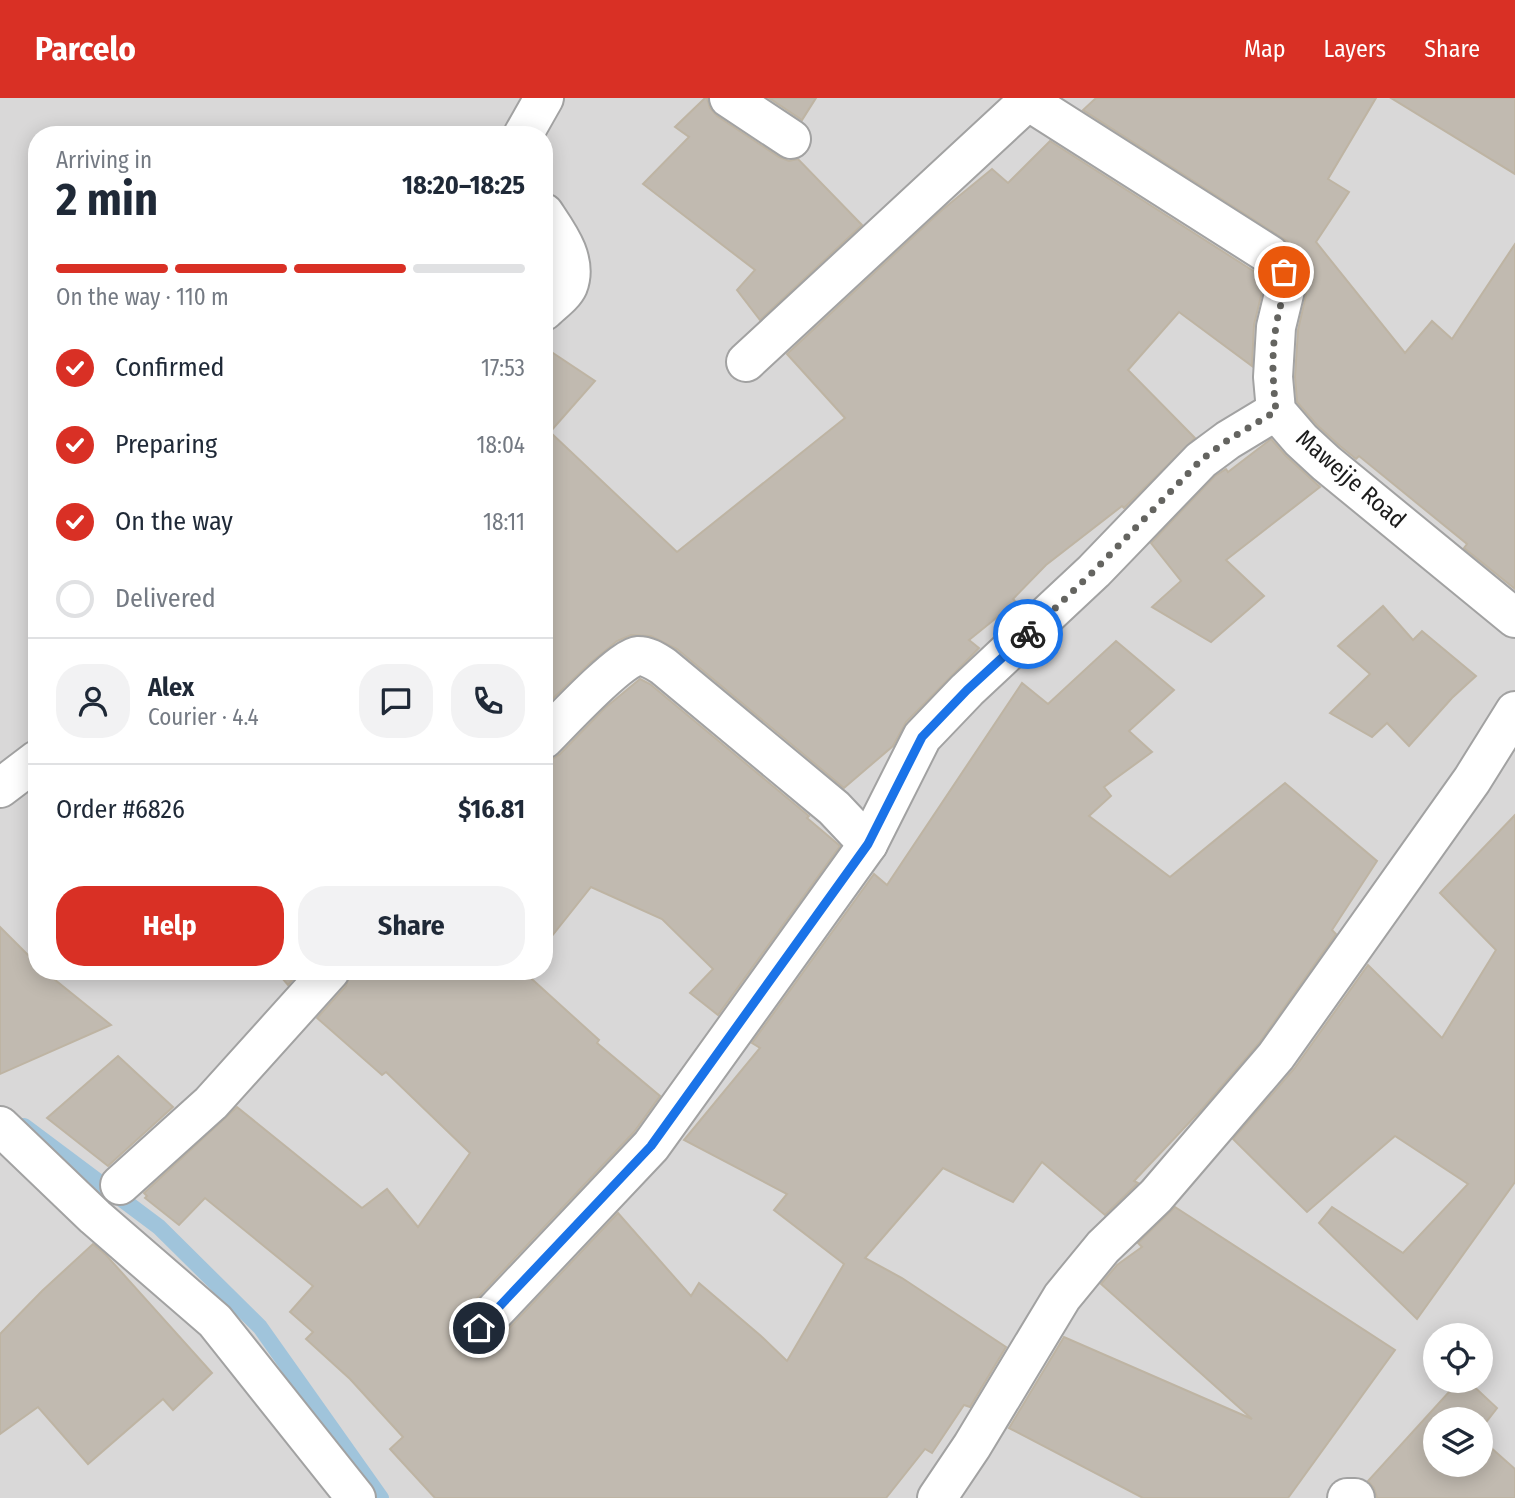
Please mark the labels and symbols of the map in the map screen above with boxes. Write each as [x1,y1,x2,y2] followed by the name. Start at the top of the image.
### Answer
[1254,242,1314,302] pin
[1291,424,1411,534] street label: Mawejje Road
[993,599,1063,669] courier
[449,1298,509,1358] pin

